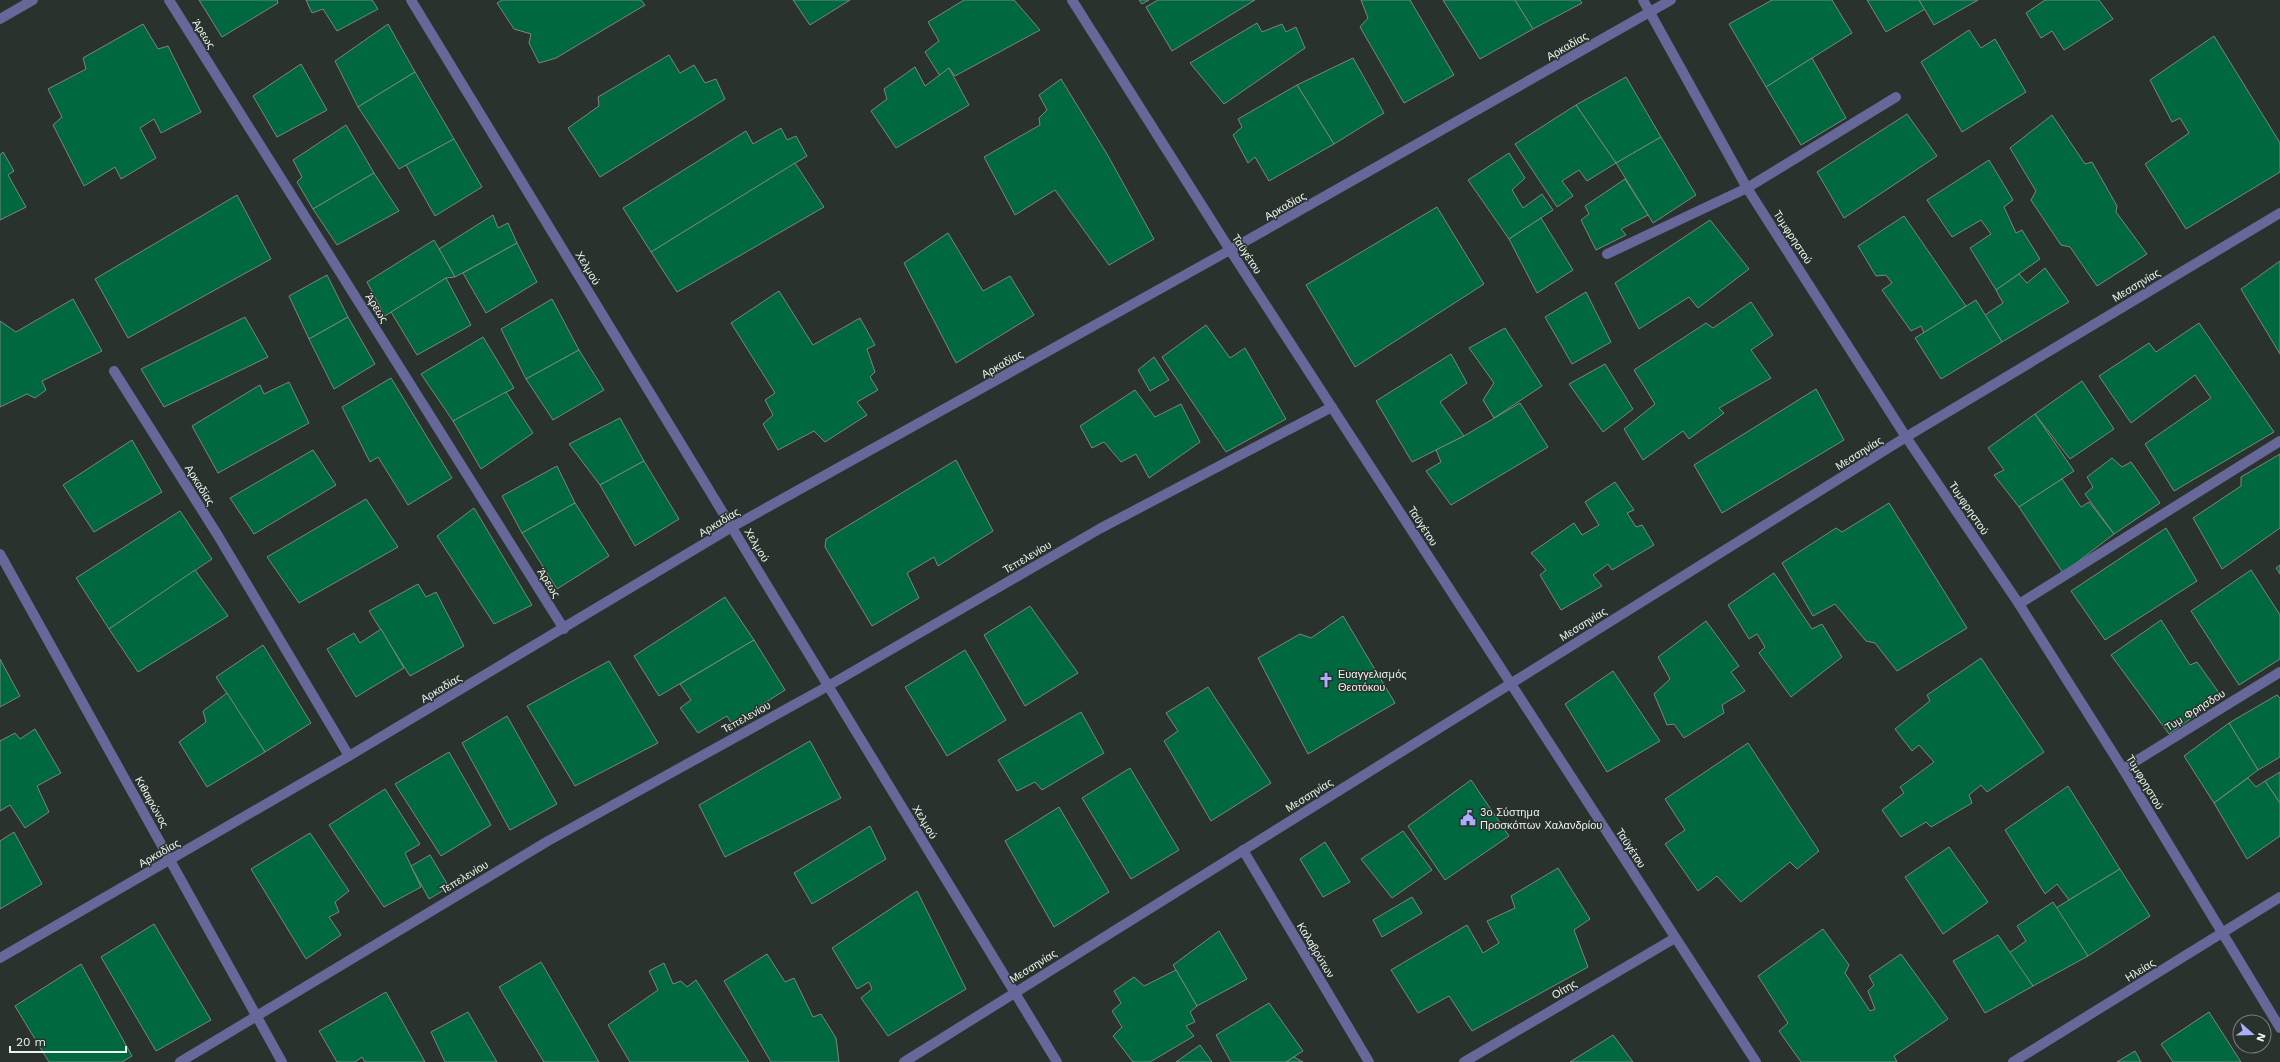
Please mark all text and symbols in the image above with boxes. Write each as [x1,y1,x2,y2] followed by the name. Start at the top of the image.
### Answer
[189,17,218,51] street label: Άρεως
[1544,29,1590,63] street label: Αρκαδίας
[1262,189,1308,223] street label: Αρκαδίας
[1770,208,1815,267] street label: Τυμφρηστού
[1229,232,1264,277] street label: Ταϋγέτου
[573,249,603,287] street label: Χελμού
[2110,266,2162,305] street label: Μεσσηνίας
[362,291,391,325] street label: Άρεως
[979,348,1025,381] street label: Αρκαδίας
[1833,434,1885,473] street label: Μεσσηνίας
[182,463,217,508] street label: Αρκαδίας
[1946,479,1991,537] street label: Τυμφρηστού
[1405,504,1440,549] street label: Ταϋγέτου
[696,505,742,540] street label: Αρκαδίας
[742,526,772,564] street label: Χελμού
[1001,538,1054,577] street label: Τεπελενίου
[534,566,563,600] street label: Άρεως
[1557,605,1609,644] street label: Μεσσηνίας
[1338,668,1407,694] place label: Ευαγγελισμός Θεοτόκου
[418,671,464,706] street label: Αρκαδίας
[1317,671,1335,689] church icon: Ευαγγελισμός Θεοτόκου
[2163,687,2228,734] street label: Τυμ Φρησδου
[720,699,773,736] street label: Τεπελενίου
[2123,753,2166,812] street label: Τυμφρηστού
[132,774,171,830] street label: Κιθαιρώνος
[1283,776,1335,815] street label: Μεσσηνίας
[910,803,940,841] street label: Χελμού
[1480,806,1602,832] place label: 3ο Σύστημα Προσκόπων Χαλανδρίου
[1459,809,1477,827] public building icon: 3ο Σύστημα Προσκόπων Χαλανδρίου
[1613,826,1648,871] street label: Ταϋγέτου
[136,836,182,870] street label: Αρκαδίας
[438,858,491,897] street label: Τεπελενίου
[1294,920,1337,981] street label: Καλαβρύτων
[1007,947,1059,986] street label: Μεσσηνίας
[2123,956,2157,985] street label: Ηλείας
[1549,977,1579,1002] street label: Οίτης
[2232,1014,2272,1054] north arrow
[10,1028,126,1054] scale bar
[2253,1031,2268,1043] text: N
[16,1035,46,1049] text: 20 m

